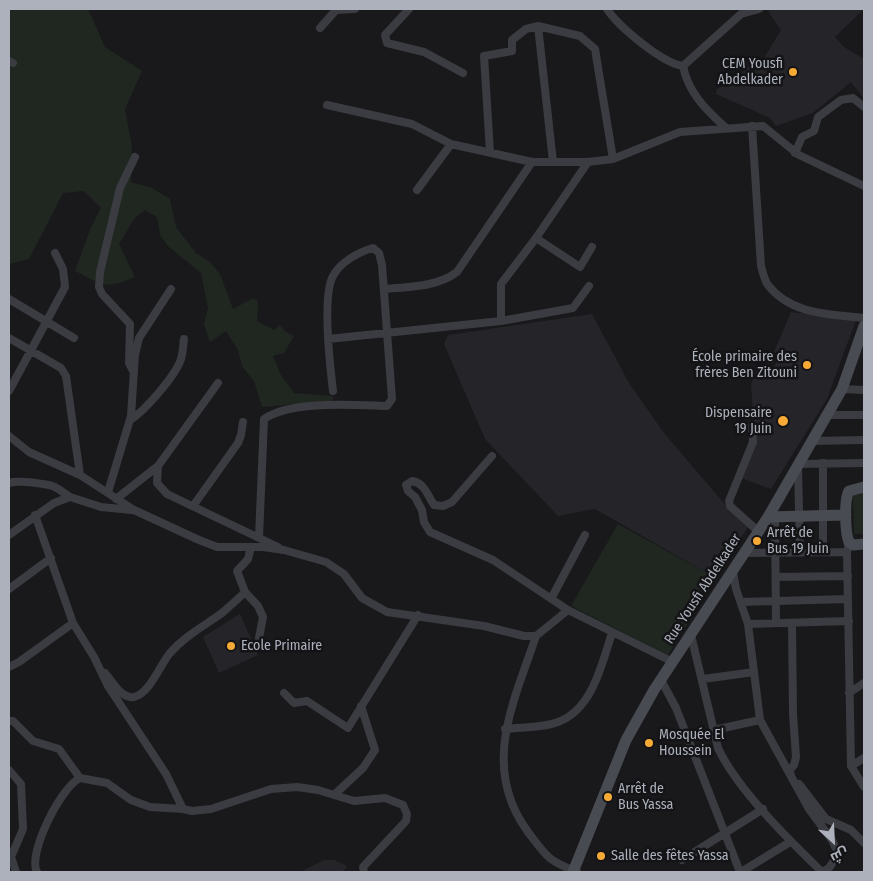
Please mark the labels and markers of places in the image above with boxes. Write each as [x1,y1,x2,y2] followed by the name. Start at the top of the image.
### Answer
[718,56,783,88] place label: CEM Yousfi Abdelkader
[787,66,799,78] marker: CEM Yousfi Abdelkader
[692,349,797,382] place label: École primaire des frères Ben Zitouni
[801,359,813,371] marker: École primaire des frères Ben Zitouni
[705,405,772,438] place label: Dispensaire 19 Juin
[776,414,790,428] marker: Dispensaire 19 Juin
[767,525,829,558] place label: Arrêt de Bus 19 Juin
[751,535,763,547] marker: Arrêt de Bus 19 Juin
[241,638,322,654] place label: Ecole Primaire
[225,640,237,652] marker: Ecole Primaire
[659,727,724,760] place label: Mosquée El Houssein
[643,737,655,749] marker: Mosquée El Houssein
[618,781,673,814] place label: Arrêt de Bus Yassa
[602,791,614,803] marker: Arrêt de Bus Yassa
[611,848,729,864] place label: Salle des fêtes Yassa
[595,850,607,862] marker: Salle des fêtes Yassa

